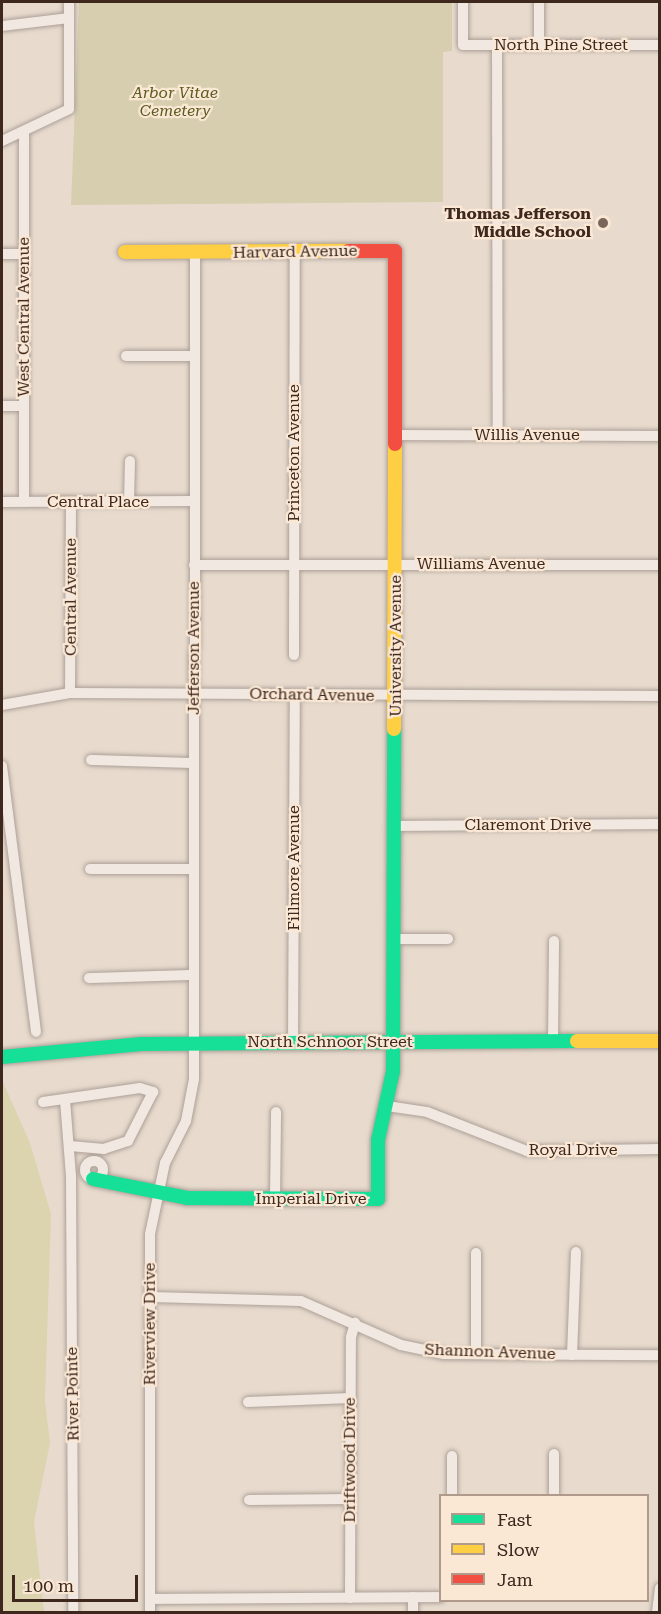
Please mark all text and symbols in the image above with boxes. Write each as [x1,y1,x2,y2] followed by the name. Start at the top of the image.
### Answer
[494,35,628,55] street label: North Pine Street
[132,83,218,121] park label: Arbor Vitae Cemetery
[444,204,591,242] place label: Thomas Jefferson Middle School
[596,216,610,230] marker: Thomas Jefferson Middle School
[14,237,34,397] street label: West Central Avenue
[233,241,357,263] street label: Harvard Avenue
[284,384,304,522] street label: Princeton Avenue
[474,425,580,445] street label: Willis Avenue
[47,492,149,512] street label: Central Place
[61,538,81,656] street label: Central Avenue
[417,554,545,574] street label: Williams Avenue
[386,575,406,717] street label: University Avenue
[184,581,204,715] street label: Jefferson Avenue
[249,684,375,706] street label: Orchard Avenue
[284,805,304,931] street label: Fillmore Avenue
[465,815,591,835] street label: Claremont Drive
[247,1032,413,1052] street label: North Schnoor Street
[529,1140,617,1160] street label: Royal Drive
[256,1189,366,1209] street label: Imperial Drive
[140,1263,160,1385] street label: Riverview Drive
[424,1340,556,1364] street label: Shannon Avenue
[63,1347,83,1441] street label: River Pointe
[340,1397,360,1523] street label: Driftwood Drive
[439,1494,649,1602] legend
[497,1509,532,1530] text: Fast
[497,1539,539,1560] text: Slow
[15,1563,141,1601] scale bar
[497,1569,533,1590] text: Jam
[23,1575,74,1596] text: 100 m

